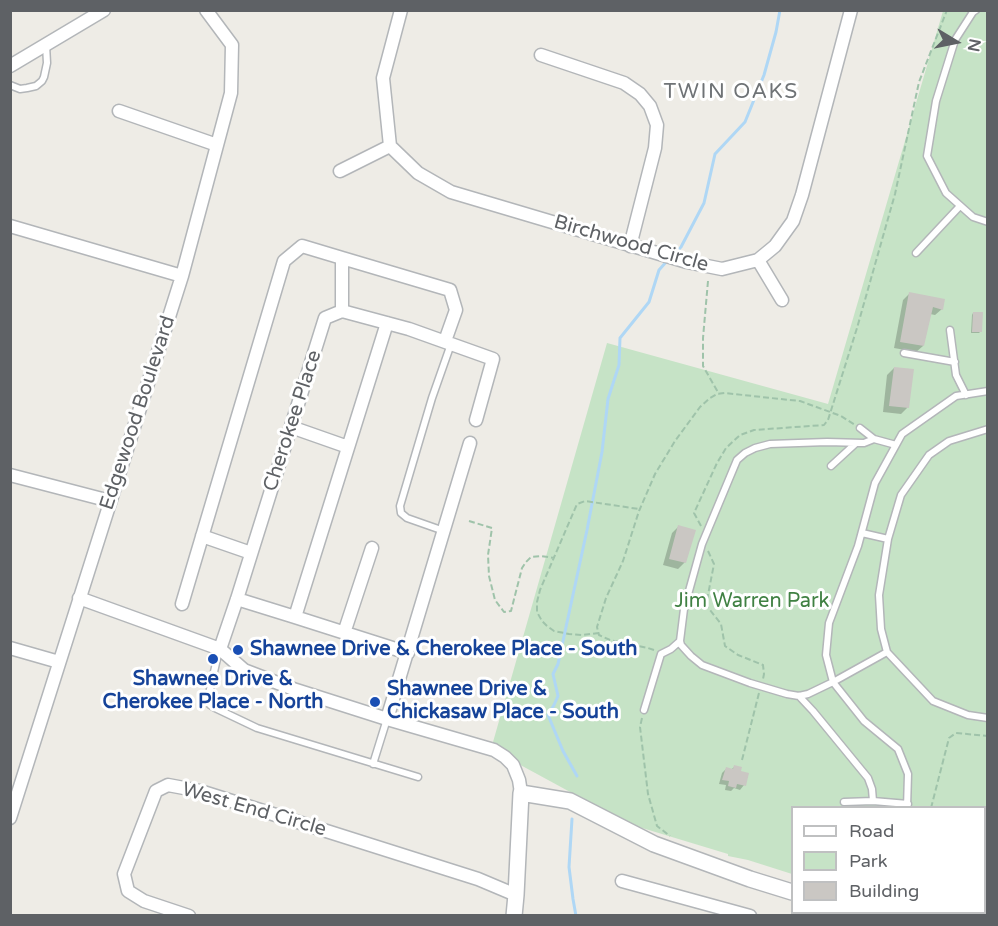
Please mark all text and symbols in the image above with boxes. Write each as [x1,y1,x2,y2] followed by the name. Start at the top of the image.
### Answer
[926,12,986,72] north arrow
[963,37,985,53] text: N
[663,79,799,105] district label: TWIN OAKS
[551,210,711,278] street label: Birchwood Circle
[95,313,181,513] street label: Edgewood Boulevard
[259,347,327,495] street label: Cherokee Place
[675,590,829,614] park label: Jim Warren Park
[250,638,638,662] place label: Shawnee Drive & Cherokee Place - South
[231,643,245,657] marker: Shawnee Drive & Cherokee Place - South
[206,652,220,666] marker: Shawnee Drive & Cherokee Place - North
[103,668,323,715] place label: Shawnee Drive & Cherokee Place - North
[387,678,619,725] place label: Shawnee Drive & Chickasaw Place - South
[368,695,382,709] marker: Shawnee Drive & Chickasaw Place - South
[179,778,329,842] street label: West End Circle
[791,806,986,914] legend
[849,820,894,842] text: Road
[849,850,887,872] text: Park
[849,880,919,902] text: Building

